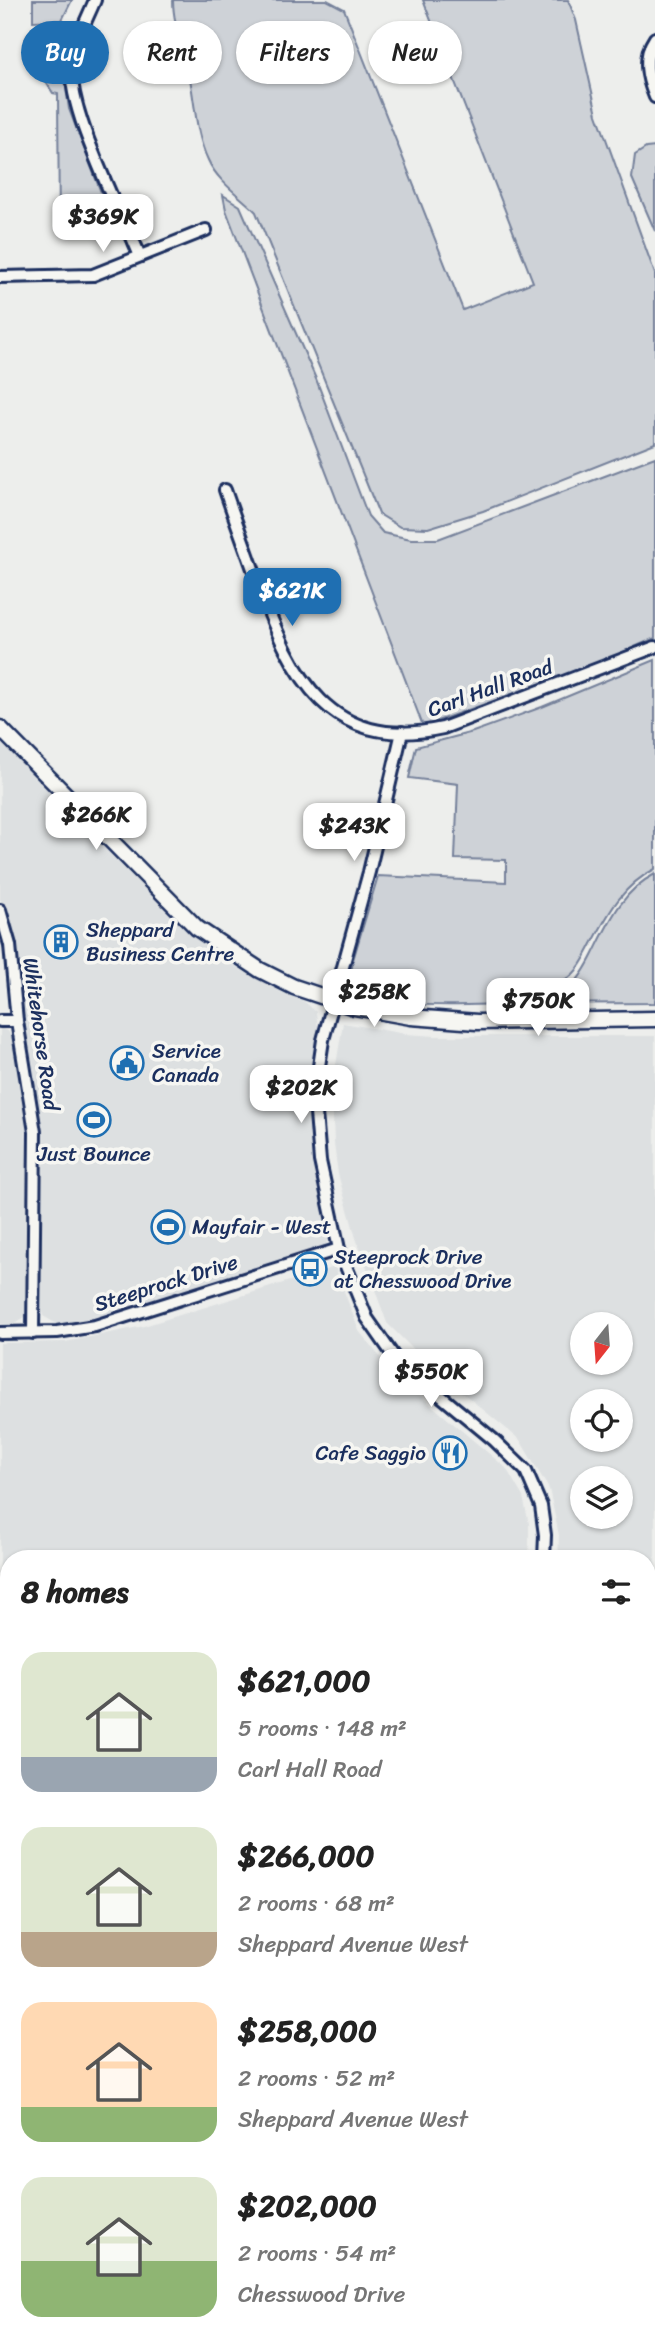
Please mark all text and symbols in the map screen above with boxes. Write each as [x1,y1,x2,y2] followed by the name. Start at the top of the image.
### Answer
[21,21,109,84] chip: Buy
[123,21,222,84] chip: Rent
[236,21,354,84] chip: Filters
[368,21,462,84] chip: New
[54,194,152,254] pin: $369K
[68,196,138,237] text: $369K
[243,568,341,628] pin: $621K
[259,570,325,611] text: $621K
[422,647,560,728] street label: Carl Hall Road
[47,792,145,852] pin: $266K
[62,794,130,835] text: $266K
[305,804,403,863] pin: $243K
[319,805,389,846] text: $243K
[86,911,234,973] place label: Sheppard Business Centre
[42,923,80,961] building icon: Sheppard Business Centre
[11,955,71,1115] street label: Whitehorse Road
[325,970,423,1029] pin: $258K
[339,971,409,1012] text: $258K
[489,978,587,1038] pin: $750K
[502,980,574,1021] text: $750K
[152,1032,221,1094] place label: Service Canada
[108,1044,146,1082] public building icon: Service Canada
[252,1066,350,1125] pin: $202K
[266,1067,336,1108] text: $202K
[75,1101,113,1139] sports icon: Just Bounce
[36,1135,151,1173] place label: Just Bounce
[149,1208,187,1246] sports icon: Mayfair - West
[192,1208,331,1246] place label: Mayfair - West
[334,1238,511,1300] place label: Steeprock Drive at Chesswood Drive
[89,1243,243,1323] street label: Steeprock Drive
[291,1250,329,1288] bus stop icon: Steeprock Drive at Chesswood Drive
[570,1312,634,1376] north arrow
[570,1312,633,1529] map controls
[382,1350,480,1409] pin: $550K
[395,1351,467,1392] text: $550K
[570,1389,633,1452] button: locate
[315,1434,426,1472] place label: Cafe Saggio
[431,1434,469,1472] restaurant icon: Cafe Saggio
[570,1466,633,1529] button: layers
[21,1565,129,1619] text: 8 homes
[597,1573,635,1611] icon: filters
[238,1654,370,1708] text: $621,000
[77,1680,161,1764] icon: home
[238,1708,407,1749] text: 5 rooms · 148 m²
[238,1749,382,1790] text: Carl Hall Road
[238,1829,375,1883] text: $266,000
[77,1855,161,1939] icon: home
[238,1883,395,1924] text: 2 rooms · 68 m²
[238,1924,468,1965] text: Sheppard Avenue West
[238,2004,377,2058] text: $258,000
[77,2030,161,2114] icon: home
[238,2058,395,2099] text: 2 rooms · 52 m²
[238,2099,468,2140] text: Sheppard Avenue West
[238,2179,377,2233] text: $202,000
[77,2205,161,2289] icon: home
[238,2233,396,2274] text: 2 rooms · 54 m²
[238,2274,405,2315] text: Chesswood Drive

